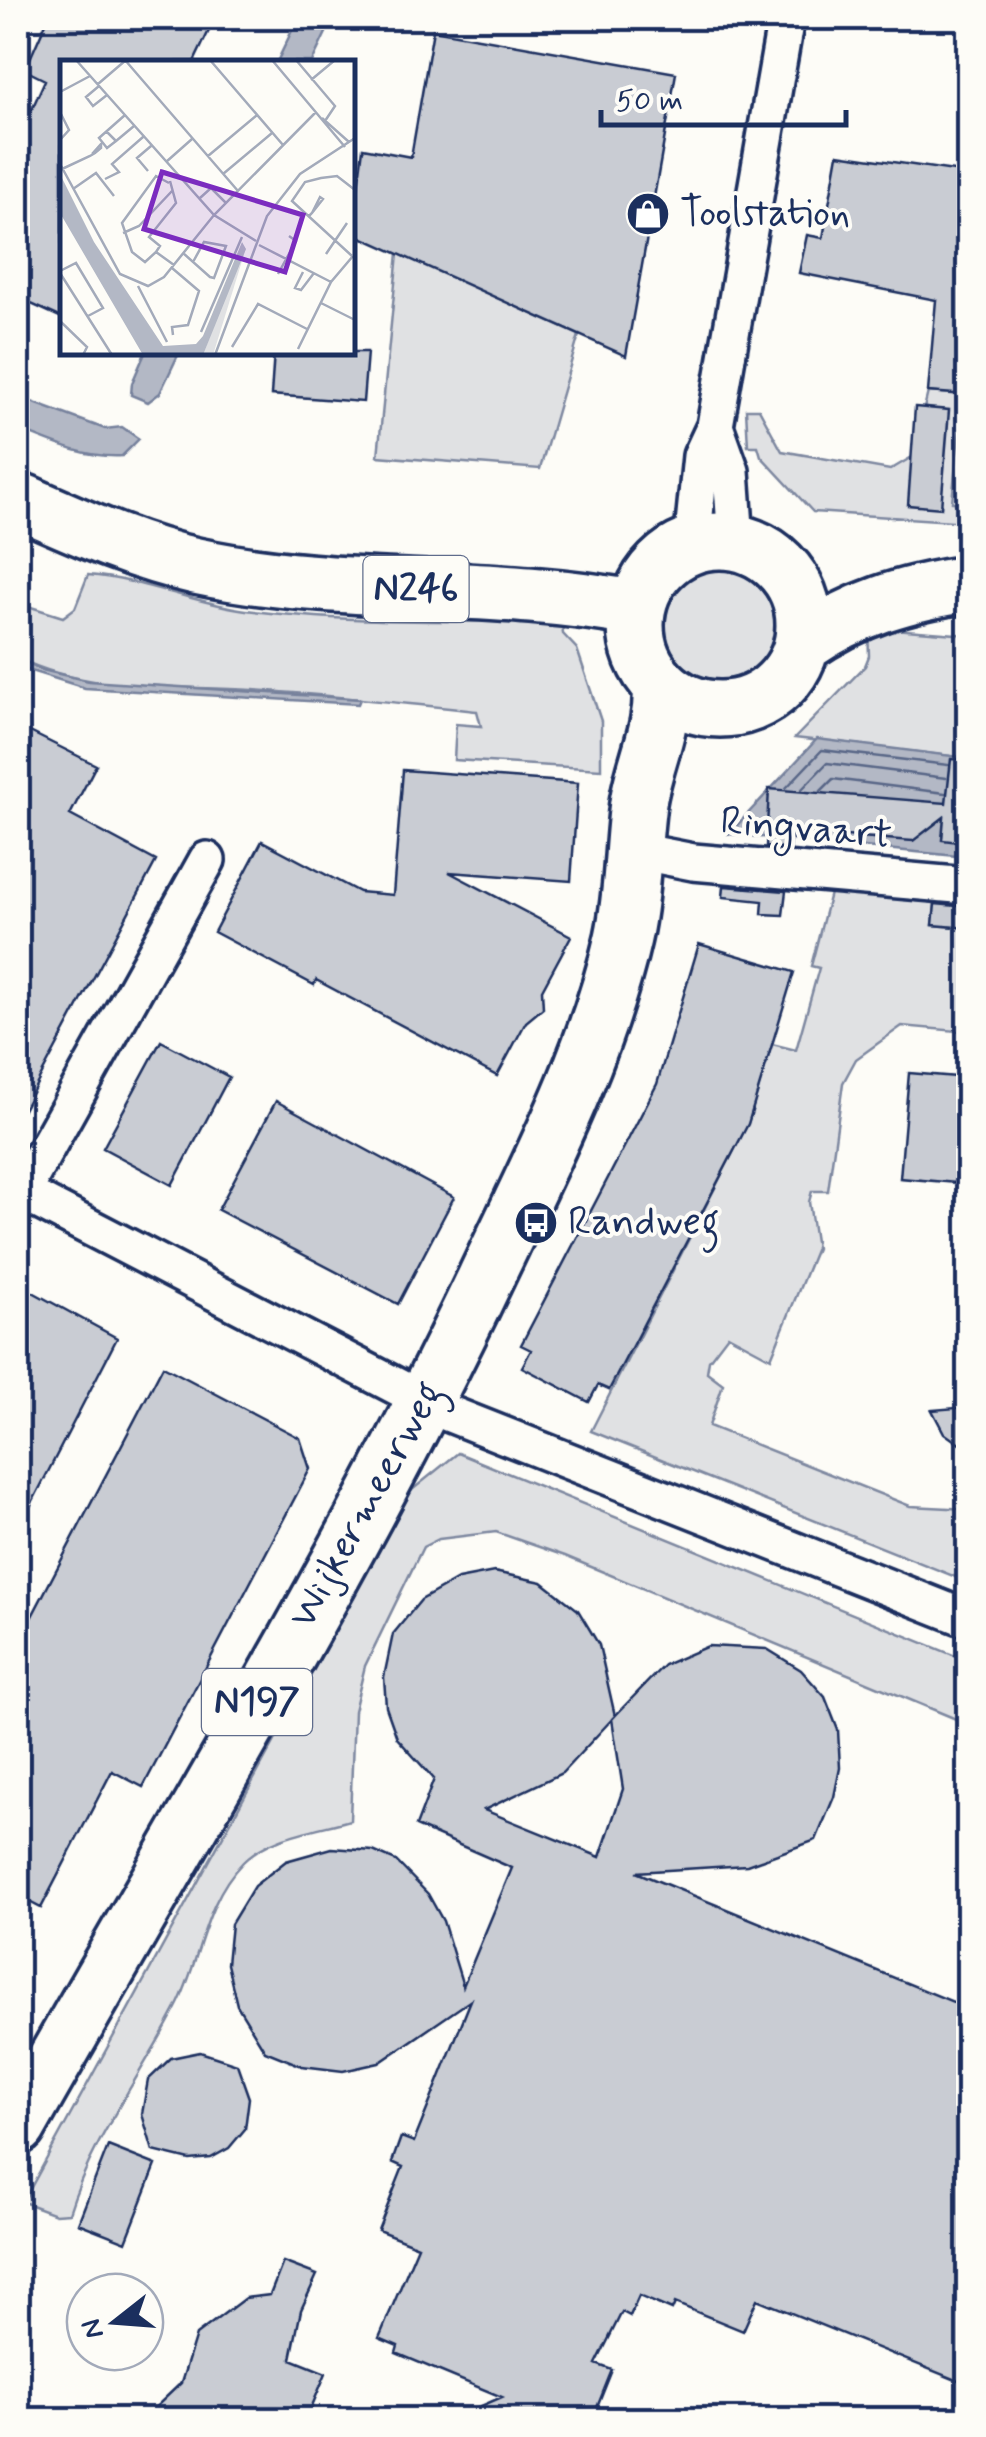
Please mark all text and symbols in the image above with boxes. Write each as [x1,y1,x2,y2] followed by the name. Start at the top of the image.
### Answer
[60,60,355,355] inset map
[601,65,846,127] scale bar
[616,82,683,121] text: 50 m
[680,188,850,240] place label: Toolstation
[625,191,671,237] shop icon: Toolstation
[364,556,468,622] road number: N246
[718,796,894,865] street label: Ringvaart
[568,1197,720,1253] place label: Randweg
[513,1200,559,1246] bus stop icon: Randweg
[278,1372,460,1640] street label: Wijkermeerweg
[202,1669,312,1735] road number: N197
[65,2272,165,2372] north arrow
[73,2314,114,2343] text: N

